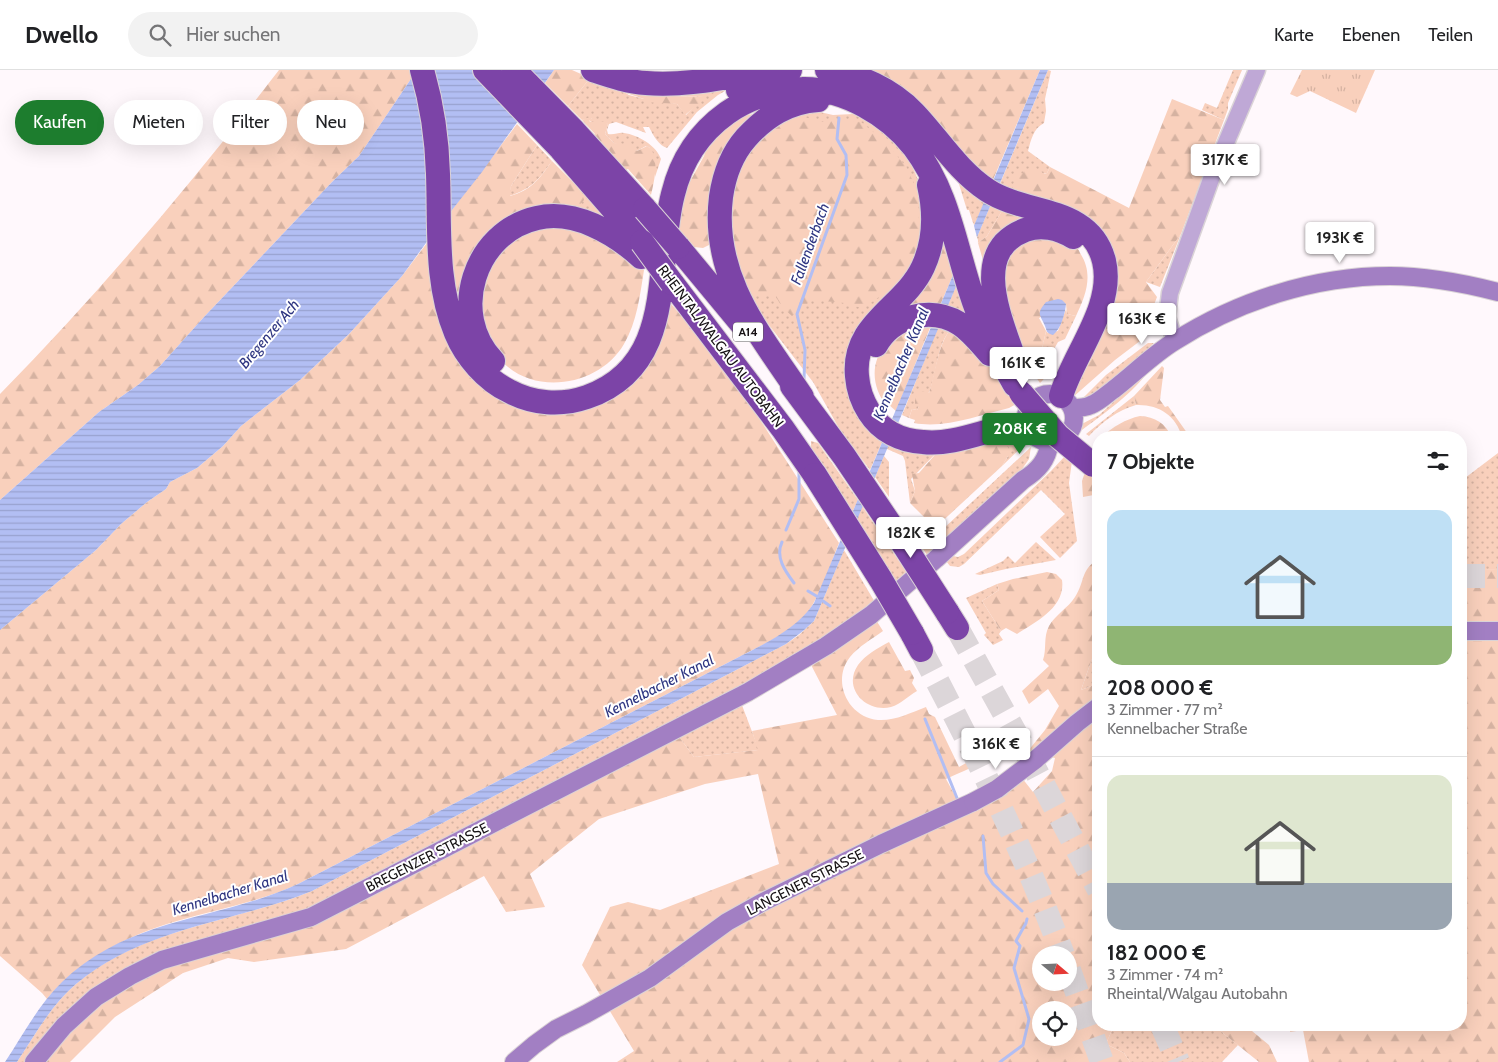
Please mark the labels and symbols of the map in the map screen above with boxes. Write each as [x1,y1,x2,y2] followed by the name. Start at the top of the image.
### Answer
[1184,144,1266,186] pin: 317K €
[787,201,833,287] water label: Fallenderbach
[1299,222,1381,264] pin: 193K €
[654,261,788,431] street label: RHEINTAL/WALGAU AUTOBAHN
[235,296,303,372] water label: Bregenzer Ach
[1101,302,1183,345] pin: 163K €
[869,305,933,423] water label: Kennelbacher Kanal
[733,322,763,342] road number: A14
[982,346,1064,389] pin: 161K €
[979,412,1061,455] pin: 208K €
[870,516,952,559] pin: 182K €
[601,650,717,721] water label: Kennelbacher Kanal
[955,728,1037,770] pin: 316K €
[363,818,492,896] street label: BREGENZER STRASSE
[744,845,867,919] street label: LANGENER STRASSE
[170,867,291,919] water label: Kennelbacher Kanal
[1032,946,1078,991] north arrow

